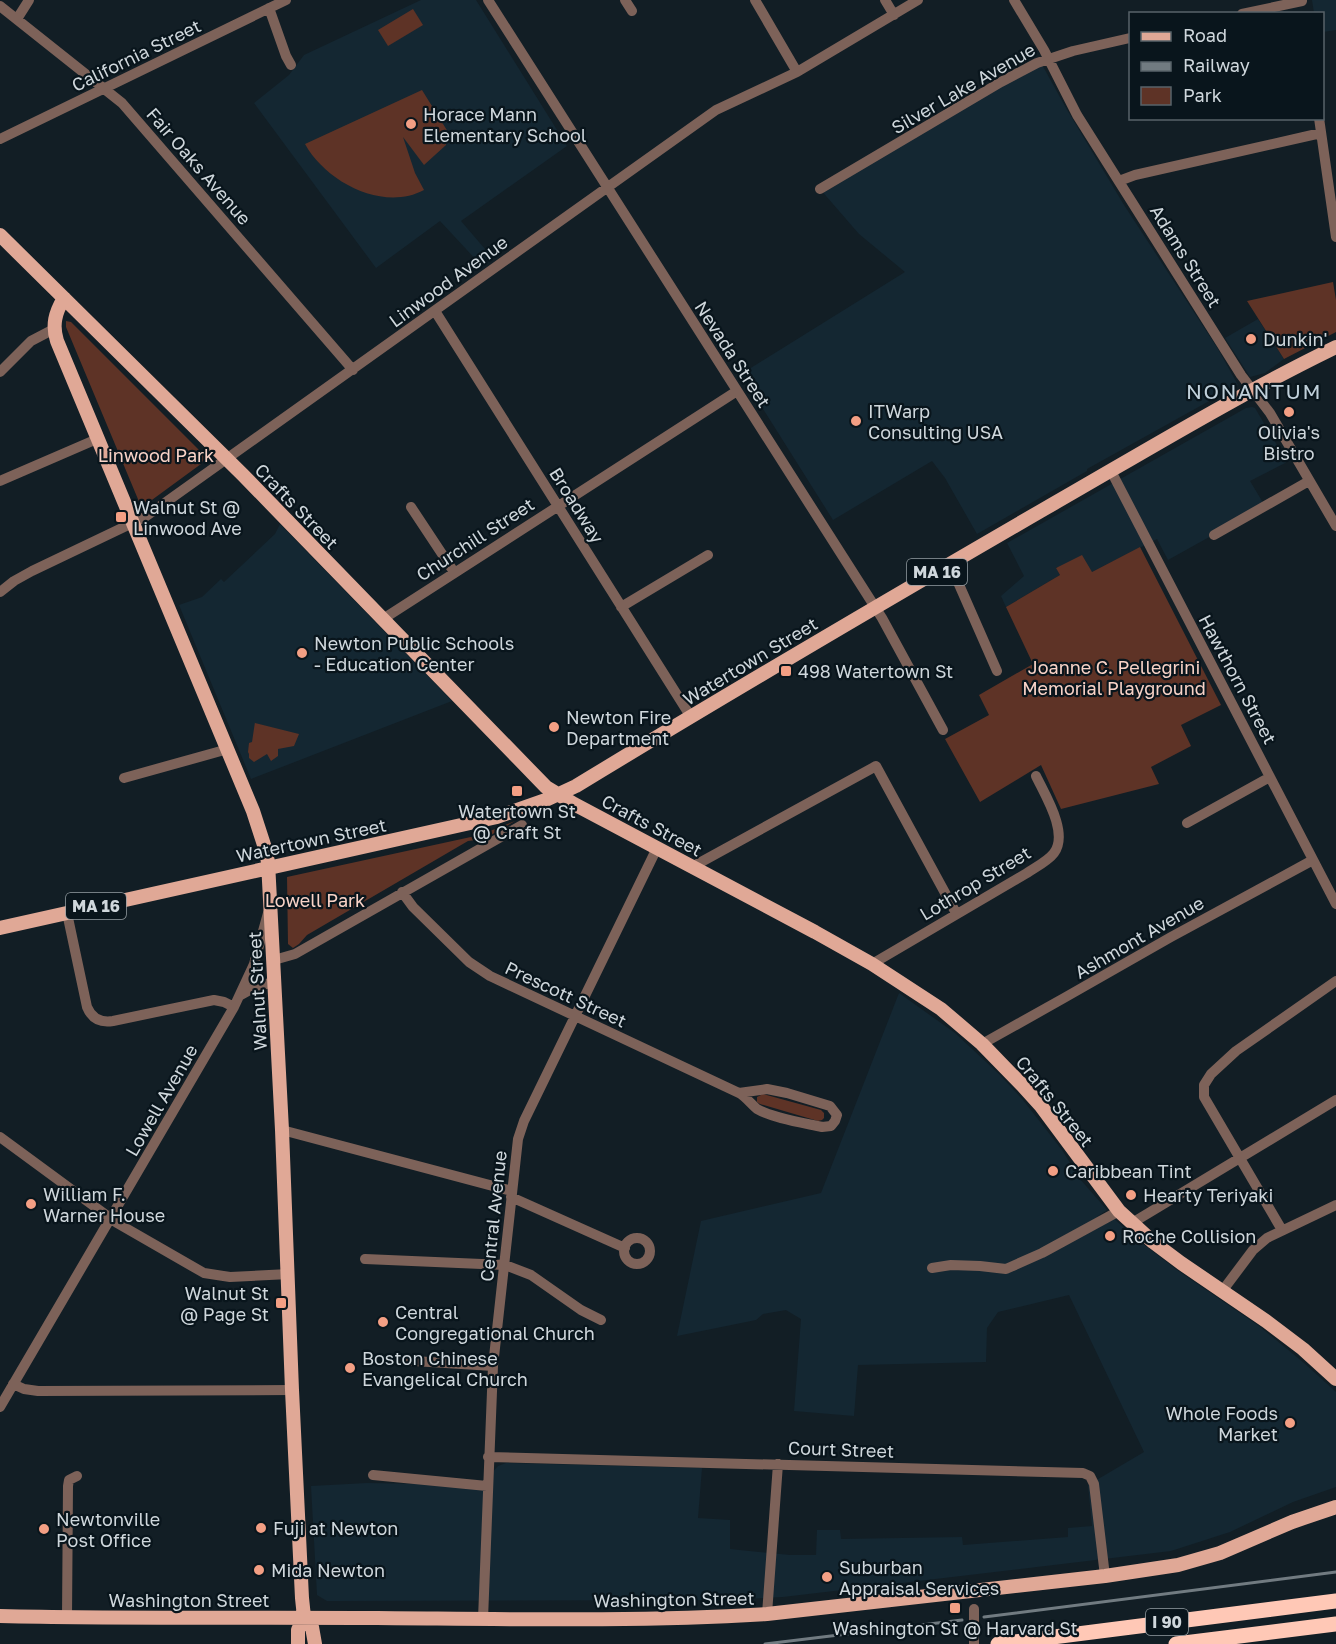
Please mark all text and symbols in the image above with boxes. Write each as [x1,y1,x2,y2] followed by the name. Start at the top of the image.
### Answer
[1129,12,1324,120] legend
[68,14,204,96] street label: California Street
[1183,24,1227,46] text: Road
[887,38,1039,138] street label: Silver Lake Avenue
[1183,54,1250,76] text: Railway
[1183,84,1222,106] text: Park
[142,103,256,229] street label: Fair Oaks Avenue
[423,103,587,146] place label: Horace Mann Elementary School
[404,117,418,131] marker: Horace Mann Elementary School
[1146,201,1226,311] street label: Adams Street
[384,231,512,331] street label: Linwood Avenue
[690,297,776,411] street label: Nevada Street
[1263,328,1327,350] place label: Dunkin'
[1244,332,1258,346] marker: Dunkin'
[1186,378,1322,404] district label: NONANTUM
[868,400,1003,443] place label: ITWarp Consulting USA
[1282,405,1296,419] marker: Olivia's Bistro
[849,414,863,428] marker: ITWarp Consulting USA
[1258,421,1320,464] place label: Olivia's Bistro
[98,444,214,466] park label: Linwood Park
[251,459,343,553] street label: Crafts Street
[545,463,609,547] street label: Broadway
[412,493,538,585] street label: Churchill Street
[133,496,242,539] place label: Walnut St @ Linwood Ave
[114,510,128,524] marker: Walnut St @ Linwood Ave
[907,559,967,585] road number: MA 16
[1195,610,1281,748] street label: Hawthorn Street
[679,612,821,710] street label: Watertown Street
[314,632,514,675] place label: Newton Public Schools - Education Center
[295,646,309,660] marker: Newton Public Schools - Education Center
[1022,656,1206,699] park label: Joanne C. Pellegrini Memorial Playground
[798,660,953,682] place label: 498 Watertown St
[779,664,793,678] marker: 498 Watertown St
[566,706,671,749] place label: Newton Fire Department
[547,720,561,734] marker: Newton Fire Department
[510,784,524,798] marker: Watertown St @ Craft St
[598,789,706,861] street label: Crafts Street
[458,800,576,843] place label: Watertown St @ Craft St
[234,813,388,867] street label: Watertown Street
[915,841,1035,925] street label: Lothrop Street
[265,889,365,911] park label: Lowell Park
[1071,891,1207,983] street label: Ashmont Avenue
[66,893,126,919] road number: MA 16
[243,931,271,1051] street label: Walnut Street
[502,956,630,1032] street label: Prescott Street
[120,1040,202,1160] street label: Lowell Avenue
[1012,1051,1098,1151] street label: Crafts Street
[475,1149,511,1283] street label: Central Avenue
[1065,1160,1192,1182] place label: Caribbean Tint
[1046,1164,1060,1178] marker: Caribbean Tint
[43,1183,165,1226] place label: William F. Warner House
[1143,1184,1273,1206] place label: Hearty Teriyaki
[1124,1188,1138,1202] marker: Hearty Teriyaki
[24,1197,38,1211] marker: William F. Warner House
[1122,1225,1256,1247] place label: Roche Collision
[1103,1229,1117,1243] marker: Roche Collision
[180,1282,269,1325] place label: Walnut St @ Page St
[274,1296,288,1310] marker: Walnut St @ Page St
[395,1301,595,1344] place label: Central Congregational Church
[376,1315,390,1329] marker: Central Congregational Church
[362,1347,528,1390] place label: Boston Chinese Evangelical Church
[343,1361,357,1375] marker: Boston Chinese Evangelical Church
[1166,1402,1278,1445] place label: Whole Foods Market
[1283,1416,1297,1430] marker: Whole Foods Market
[788,1436,894,1462] street label: Court Street
[56,1508,160,1551] place label: Newtonville Post Office
[273,1517,398,1539] place label: Fuji at Newton
[254,1521,268,1535] marker: Fuji at Newton
[37,1522,51,1536] marker: Newtonville Post Office
[839,1556,999,1599] place label: Suburban Appraisal Services
[271,1559,385,1581] place label: Mida Newton
[252,1563,266,1577] marker: Mida Newton
[820,1570,834,1584] marker: Suburban Appraisal Services
[593,1587,755,1611] street label: Washington Street
[108,1589,270,1611] street label: Washington Street
[948,1601,962,1615] marker: Washington St @ Harvard St
[1146,1609,1188,1635] road number: I 90
[832,1617,1078,1639] place label: Washington St @ Harvard St

